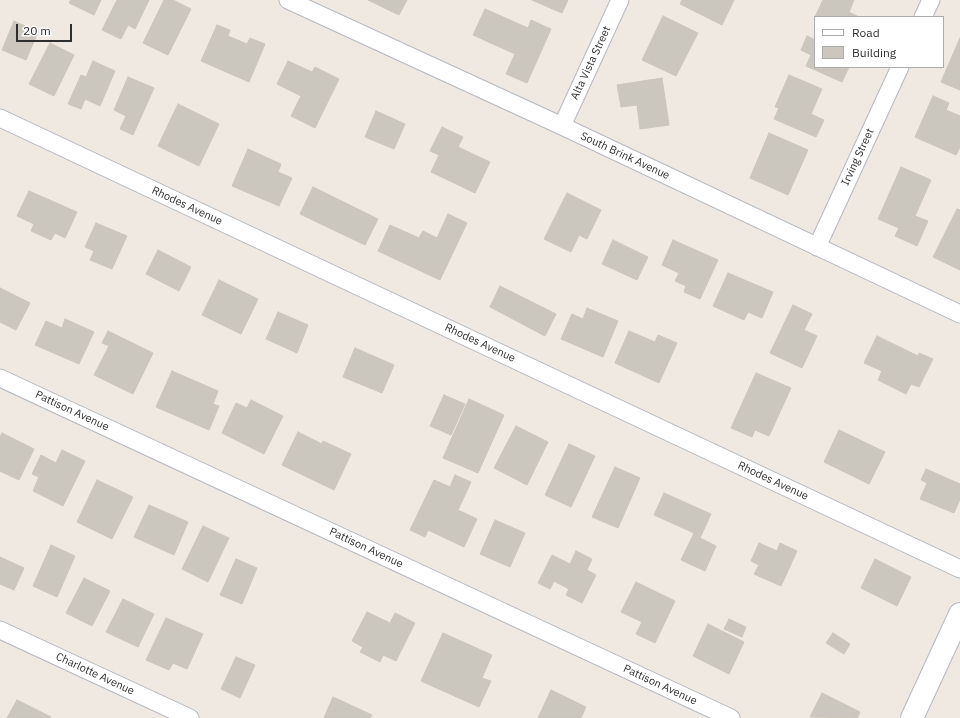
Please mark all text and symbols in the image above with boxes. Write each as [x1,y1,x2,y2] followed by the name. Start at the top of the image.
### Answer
[18,16,74,42] scale bar
[814,16,944,68] legend
[23,23,51,38] text: 20 m
[568,24,614,102] street label: Alta Vista Street
[852,25,880,40] text: Road
[852,45,896,60] text: Building
[839,126,877,188] street label: Irving Street
[578,130,672,182] street label: South Brink Avenue
[150,184,224,228] street label: Rhodes Avenue
[443,321,517,365] street label: Rhodes Avenue
[33,388,111,434] street label: Pattison Avenue
[736,459,810,503] street label: Rhodes Avenue
[327,525,405,571] street label: Pattison Avenue
[54,650,136,698] street label: Charlotte Avenue
[621,662,699,708] street label: Pattison Avenue

